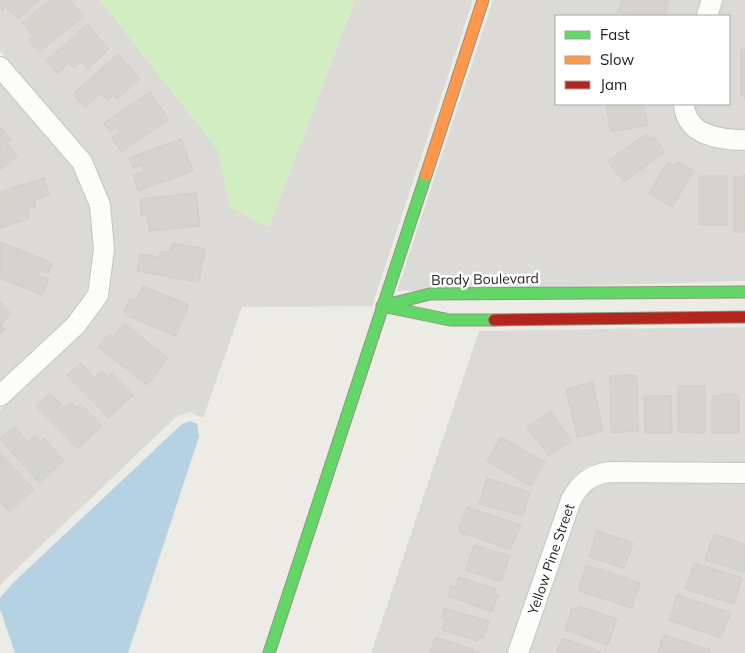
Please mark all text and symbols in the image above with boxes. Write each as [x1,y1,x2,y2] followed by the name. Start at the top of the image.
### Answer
[555,15,730,105] legend
[600,25,630,44] text: Fast
[600,50,634,69] text: Slow
[600,75,627,94] text: Jam
[431,269,539,289] street label: Brody Boulevard
[523,501,578,618] street label: Yellow Pine Street

